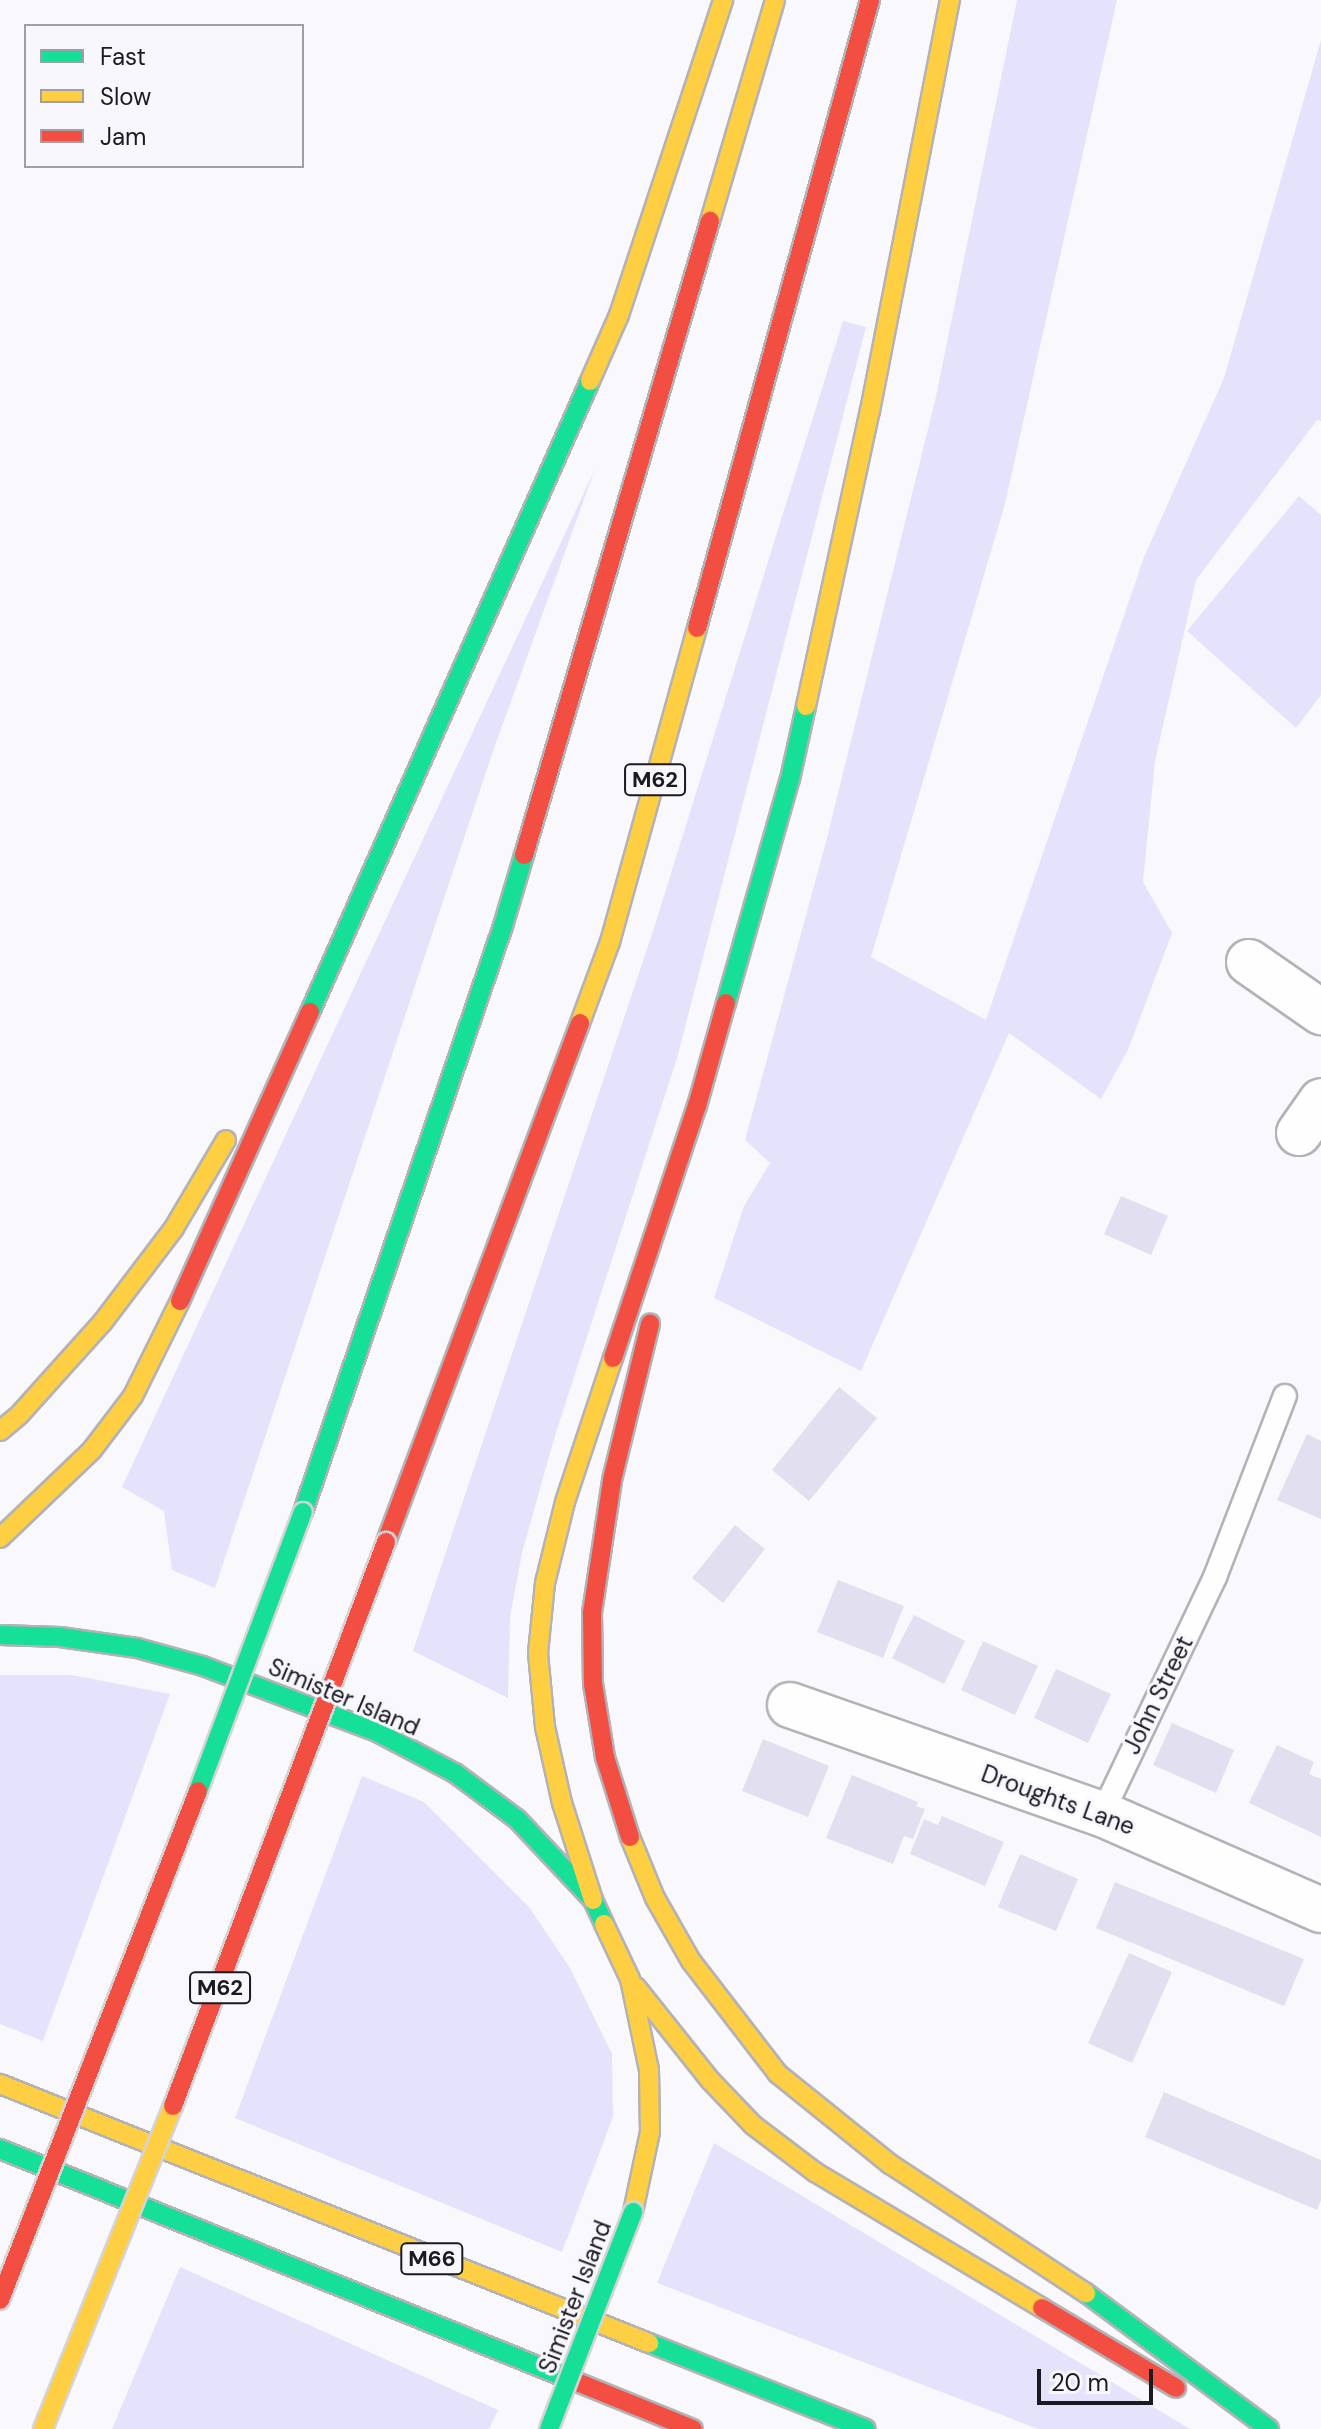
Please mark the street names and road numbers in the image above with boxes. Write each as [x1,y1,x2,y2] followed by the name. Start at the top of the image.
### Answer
[623,762,687,798] road number: M62
[1117,1631,1199,1759] street label: John Street
[264,1652,424,1742] street label: Simister Island
[977,1759,1139,1841] street label: Droughts Lane
[188,1970,252,2006] road number: M62
[533,2217,617,2377] street label: Simister Island
[400,2241,464,2277] road number: M66

